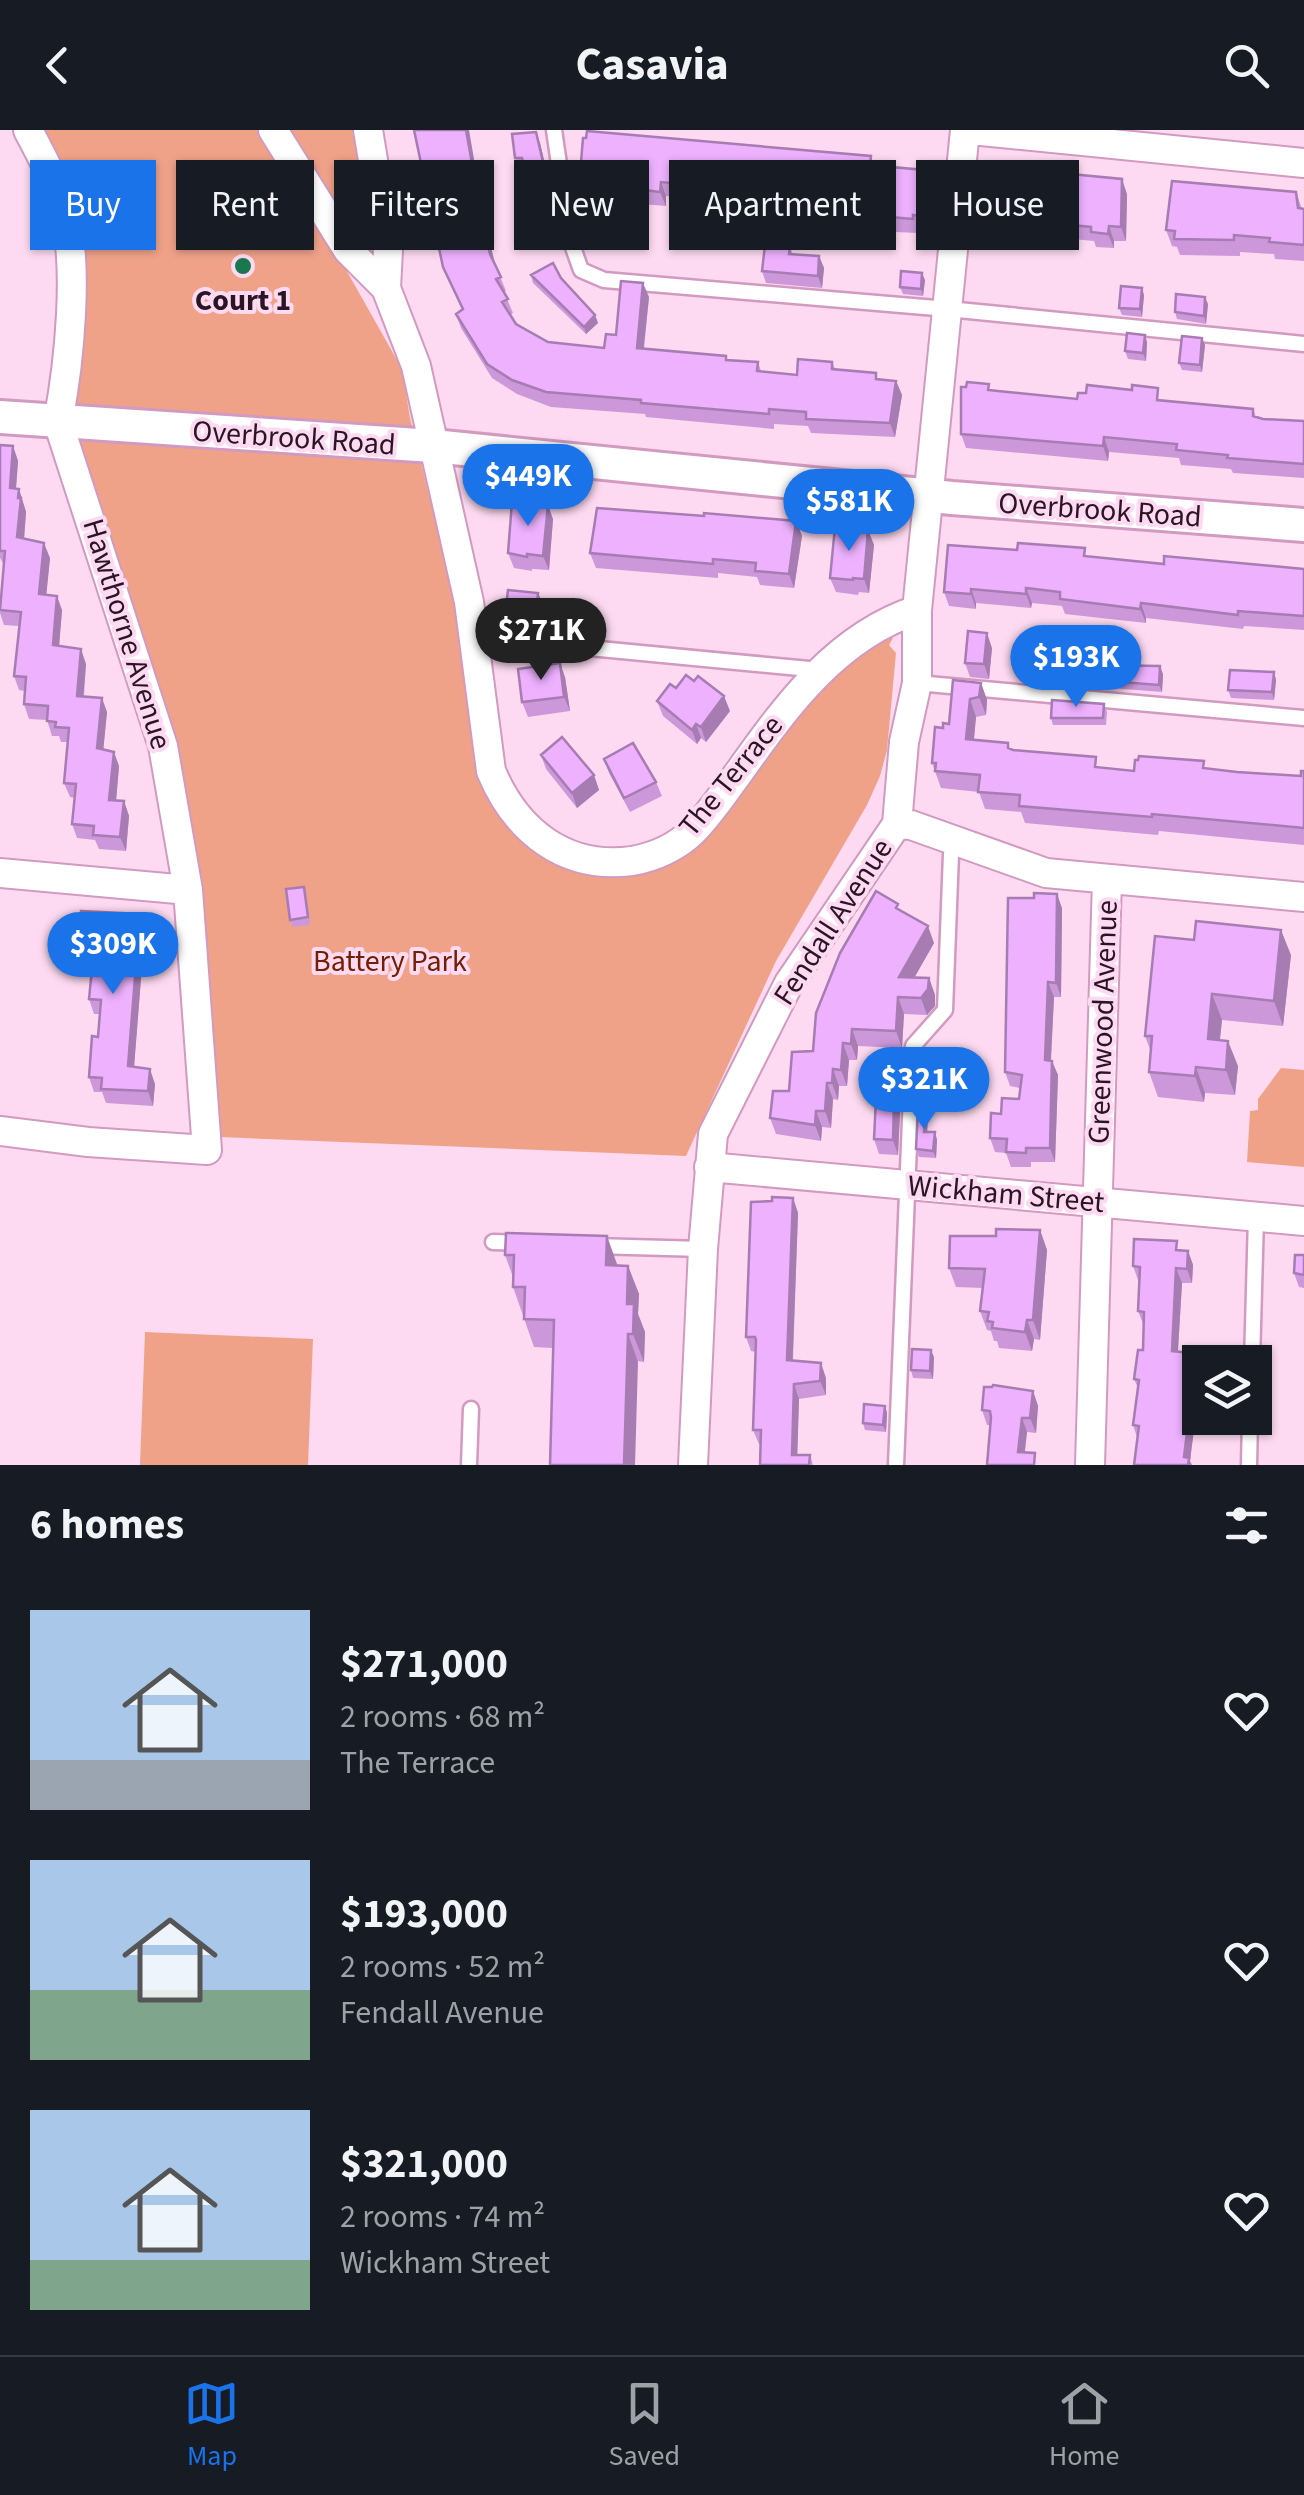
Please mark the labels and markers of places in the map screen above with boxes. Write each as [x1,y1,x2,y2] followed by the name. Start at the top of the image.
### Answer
[232,255,254,277] marker: Court 1
[195,279,291,322] place label: Court 1
[458,444,598,529] pin: $449K
[779,469,919,554] pin: $581K
[471,598,611,683] pin: $271K
[1006,625,1146,710] pin: $193K
[43,912,183,997] pin: $309K
[854,1047,994,1132] pin: $321K

